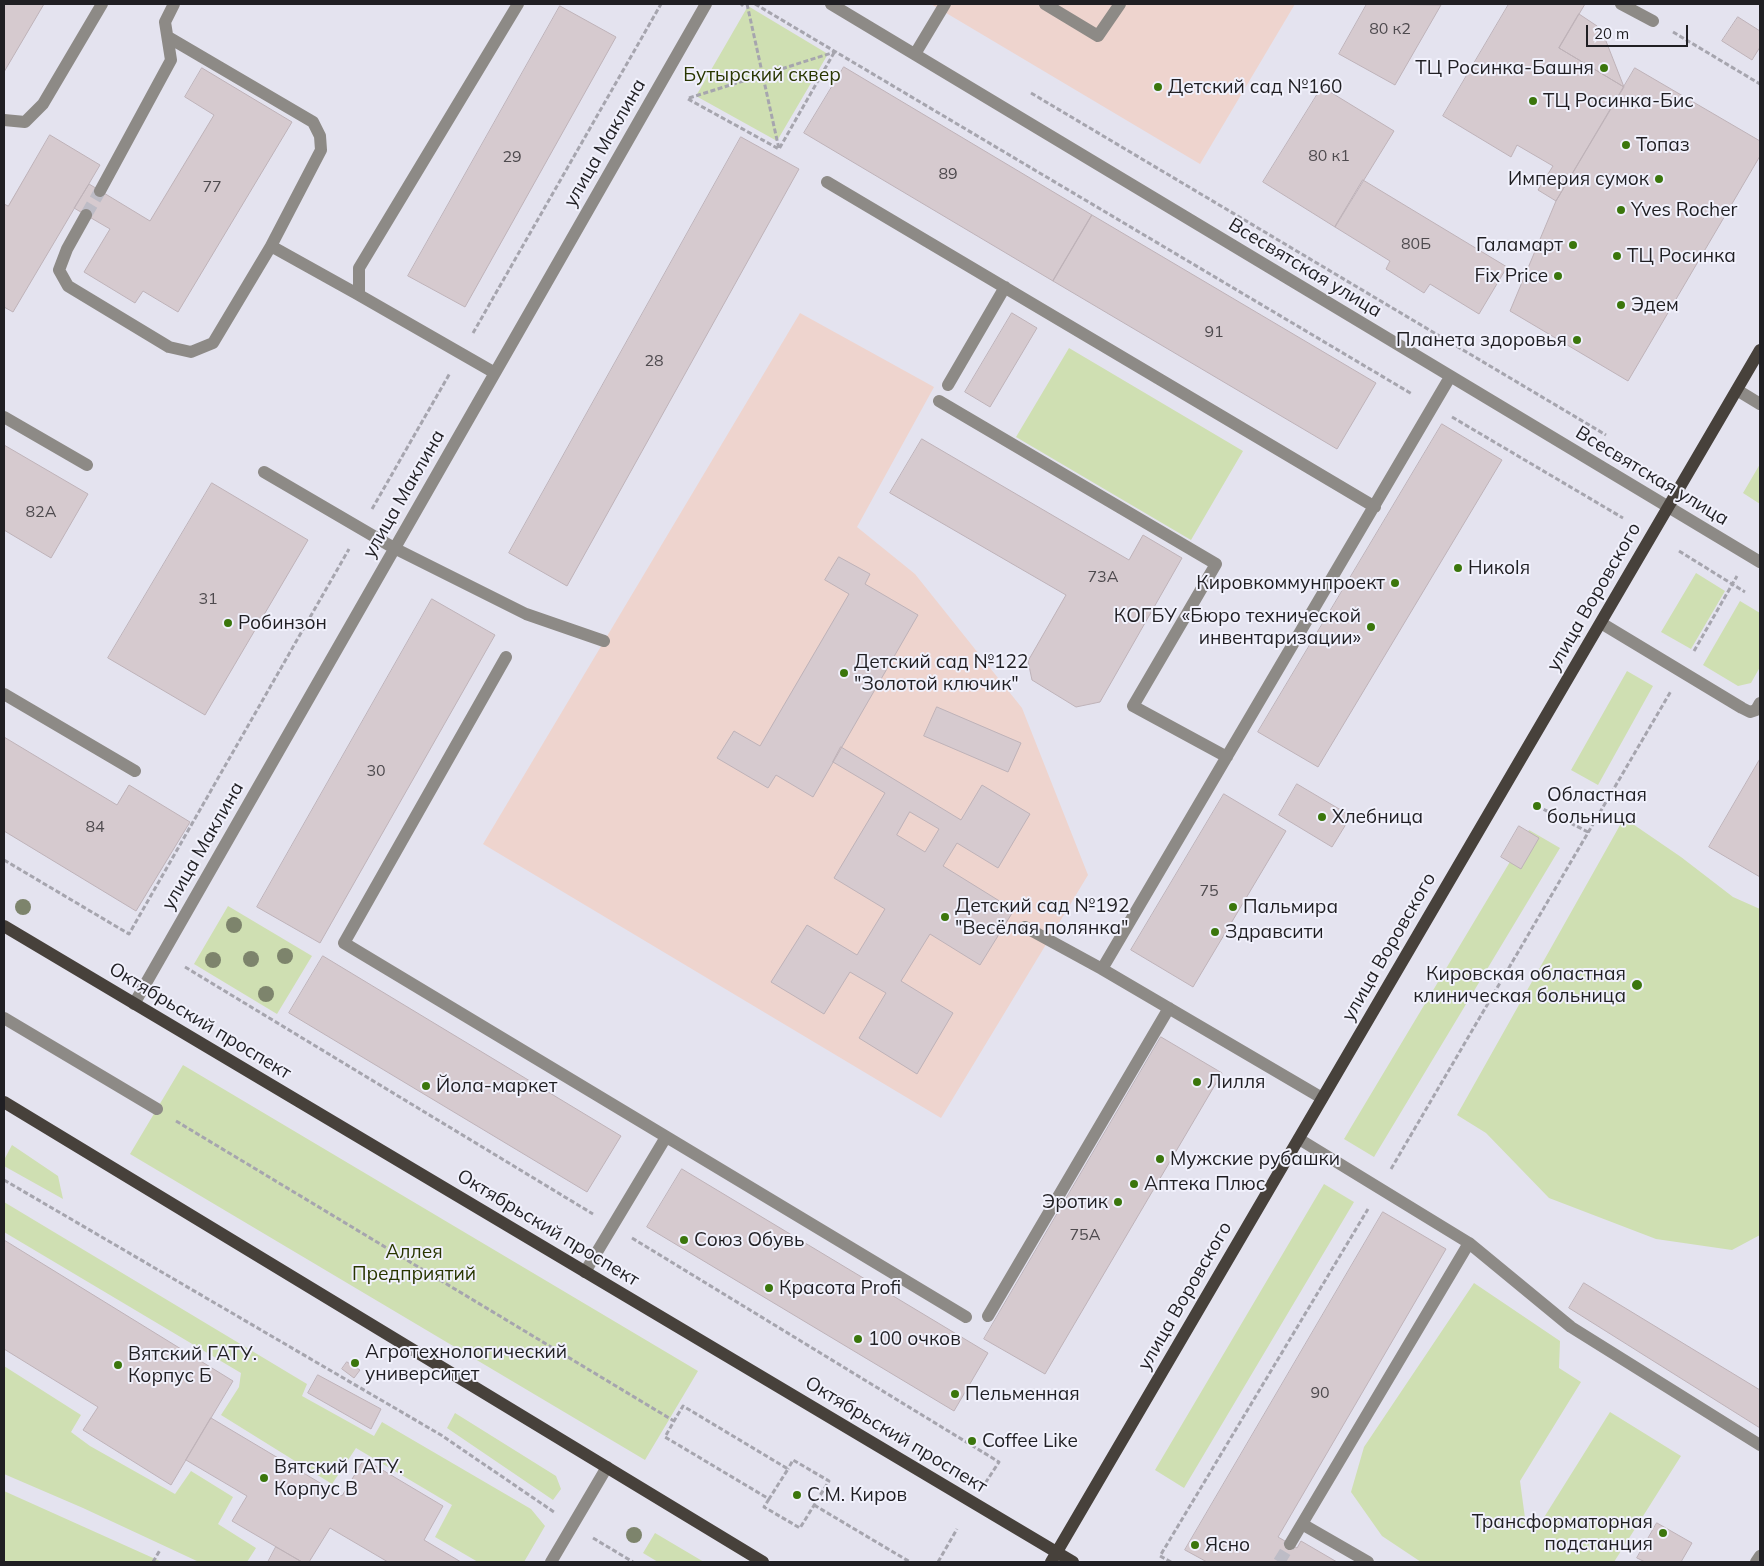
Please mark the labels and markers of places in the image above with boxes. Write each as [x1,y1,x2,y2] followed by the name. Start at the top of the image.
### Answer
[1415,57,1594,79] place label: ТЦ Росинка-Башня
[1598,62,1610,74] marker: ТЦ Росинка-Башня
[1168,76,1342,98] place label: Детский сад №160
[1152,81,1164,93] marker: Детский сад №160
[1543,90,1694,112] place label: ТЦ Росинка-Бис
[1527,95,1539,107] marker: ТЦ Росинка-Бис
[1636,134,1690,156] place label: Топаз
[1620,139,1632,151] marker: Топаз
[1508,168,1649,190] place label: Империя сумок
[1653,173,1665,185] marker: Империя сумок
[1631,199,1737,221] place label: Yves Rocher
[1615,204,1627,216] marker: Yves Rocher
[1476,234,1563,256] place label: Галамарт
[1567,239,1579,251] marker: Галамарт
[1627,245,1736,267] place label: ТЦ Росинка
[1611,250,1623,262] marker: ТЦ Росинка
[1475,265,1548,287] place label: Fix Price
[1552,270,1564,282] marker: Fix Price
[1631,294,1679,316] place label: Эдем
[1615,299,1627,311] marker: Эдем
[1396,329,1567,351] place label: Планета здоровья
[1571,334,1583,346] marker: Планета здоровья
[1468,557,1530,579] place label: Никоlя
[1452,562,1464,574] marker: Никоlя
[1196,572,1385,594] place label: Кировкоммунпроект
[1389,577,1401,589] marker: Кировкоммунпроект
[1114,605,1361,649] place label: КОГБУ «Бюро технической инвентаризации»
[238,612,327,634] place label: Робинзон
[222,617,234,629] marker: Робинзон
[1365,621,1377,633] marker: КОГБУ «Бюро технической инвентаризации»
[854,651,1028,695] place label: Детский сад №122 "Золотой ключик"
[838,667,850,679] marker: Детский сад №122 "Золотой ключик"
[1547,784,1647,828] place label: Областная больница
[1531,800,1543,812] marker: Областная больница
[1332,806,1423,828] place label: Хлебница
[1316,811,1328,823] marker: Хлебница
[955,895,1129,939] place label: Детский сад №192 "Весёлая полянка"
[1243,896,1338,918] place label: Пальмира
[1227,901,1239,913] marker: Пальмира
[939,911,951,923] marker: Детский сад №192 "Весёлая полянка"
[1225,921,1324,943] place label: Здравсити
[1209,926,1221,938] marker: Здравсити
[1413,963,1626,1007] place label: Кировская областная клиническая больница
[1630,978,1644,992] marker: Кировская областная клиническая больница
[1207,1071,1266,1093] place label: Лилля
[436,1075,557,1097] place label: Йола-маркет
[1191,1076,1203,1088] marker: Лилля
[420,1080,432,1092] marker: Йола-маркет
[1170,1148,1340,1170] place label: Мужские рубашки
[1154,1153,1166,1165] marker: Мужские рубашки
[1144,1173,1265,1195] place label: Аптека Плюс
[1128,1178,1140,1190] marker: Аптека Плюс
[1042,1191,1108,1213] place label: Эротик
[1112,1196,1124,1208] marker: Эротик
[694,1229,804,1251] place label: Союз Обувь
[678,1234,690,1246] marker: Союз Обувь
[779,1277,901,1299] place label: Красота Profi
[763,1282,775,1294] marker: Красота Profi
[868,1328,961,1350] place label: 100 очков
[852,1333,864,1345] marker: 100 очков
[365,1341,567,1385] place label: Агротехнологический университет
[128,1343,257,1387] place label: Вятский ГАТУ. Корпус Б
[349,1357,361,1369] marker: Агротехнологический университет
[112,1359,124,1371] marker: Вятский ГАТУ. Корпус Б
[965,1383,1080,1405] place label: Пельменная
[949,1388,961,1400] marker: Пельменная
[982,1430,1078,1452] place label: Coffee Like
[966,1435,978,1447] marker: Coffee Like
[274,1456,403,1500] place label: Вятский ГАТУ. Корпус В
[258,1472,270,1484] marker: Вятский ГАТУ. Корпус В
[807,1484,907,1506] place label: С.М. Киров
[791,1489,803,1501] marker: С.М. Киров
[1472,1511,1653,1555] place label: Трансформаторная подстанция
[1657,1527,1669,1539] marker: Трансформаторная подстанция
[1205,1534,1250,1556] place label: Ясно
[1189,1539,1201,1551] marker: Ясно

